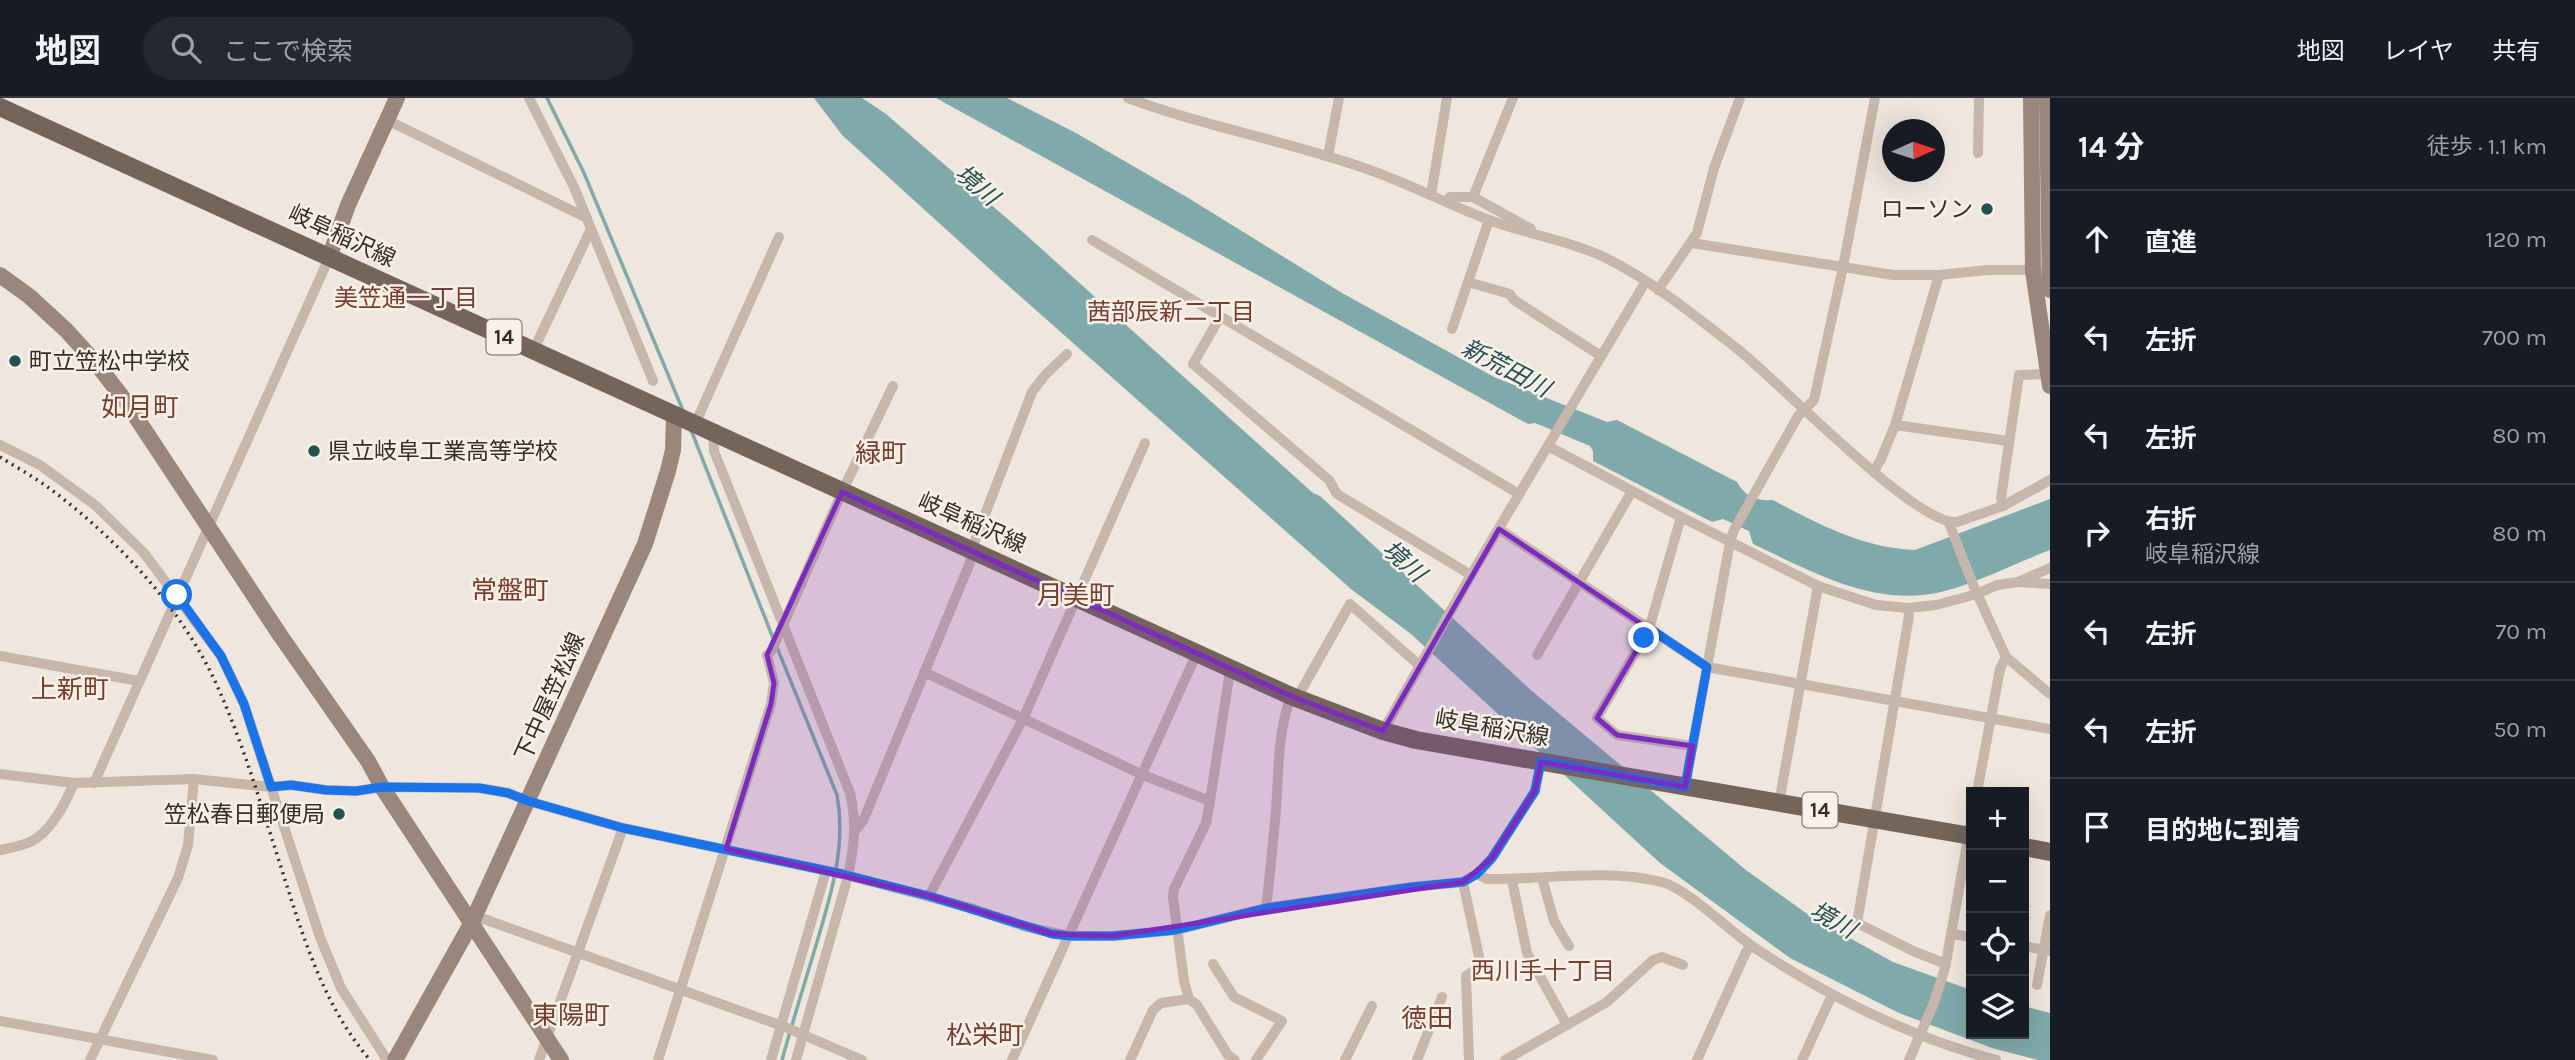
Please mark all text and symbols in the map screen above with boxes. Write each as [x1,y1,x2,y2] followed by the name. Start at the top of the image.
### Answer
[143,17,633,80] search box
[167,29,205,67] icon: search
[35,32,101,70] text: 地図
[223,36,353,67] text: ここで検索
[2297,37,2345,65] text: 地図
[2383,37,2454,65] text: レイヤ
[2492,37,2540,65] text: 共有
[1882,119,1945,182] north arrow
[2078,129,2144,165] text: 14 分
[2427,133,2547,160] text: 徒歩 · 1.1 km
[950,159,1007,213] water label: 境川
[1881,196,1973,223] place label: ローソン
[284,199,400,273] street label: 岐阜稲沢線
[1979,201,1995,217] marker: ローソン
[2078,220,2116,258] icon: ahead
[2485,226,2547,253] text: 120 m
[2145,227,2197,258] text: 直進
[334,284,478,312] district label: 美笠通一丁目
[1087,298,1255,326] district label: 茜部辰新二丁目
[2078,318,2116,356] icon: left
[486,320,522,354] road number: 14
[2482,324,2547,351] text: 700 m
[2145,325,2197,356] text: 左折
[1457,333,1558,404] water label: 新荒田川
[29,348,190,375] place label: 町立笠松中学校
[7,353,23,369] marker: 町立笠松中学校
[101,392,179,423] district label: 如月町
[2078,416,2116,454] icon: left
[2492,422,2547,449] text: 80 m
[2145,423,2197,454] text: 左折
[328,438,558,465] place label: 県立岐阜工業高等学校
[855,438,907,469] district label: 緑町
[306,443,322,459] marker: 県立岐阜工業高等学校
[914,487,1030,559] street label: 岐阜稲沢線
[2145,504,2197,535] text: 右折
[2078,514,2116,552] icon: right
[2492,520,2547,547] text: 80 m
[1377,535,1433,589] water label: 境川
[2145,541,2260,568] text: 岐阜稲沢線
[471,575,549,606] district label: 常盤町
[161,579,192,610] route start
[1037,580,1115,611] district label: 月美町
[2078,612,2116,650] icon: left
[2496,618,2547,645] text: 70 m
[2145,619,2197,650] text: 左折
[1628,622,1659,653] route end
[510,628,590,766] street label: 下中屋笠松線
[31,674,109,705] district label: 上新町
[1433,705,1551,751] street label: 岐阜稲沢線
[2078,710,2116,748] icon: left
[2493,716,2547,743] text: 50 m
[2145,717,2197,748] text: 左折
[1966,787,2029,1039] map controls
[1966,787,2029,850] button: +
[1802,792,1838,828] road number: 14
[164,801,325,828] place label: 笠松春日郵便局
[331,806,347,822] marker: 笠松春日郵便局
[2078,808,2116,846] icon: arrive
[2145,815,2301,846] text: 目的地に到着
[1966,850,2029,913] button: −
[1805,896,1863,945] water label: 境川
[1966,913,2029,976] button: locate
[1471,957,1615,985] district label: 西川手十丁目
[1966,976,2029,1039] button: layers
[532,1000,610,1031] district label: 東陽町
[1401,1003,1453,1034] district label: 徳田
[946,1020,1024,1051] district label: 松栄町

